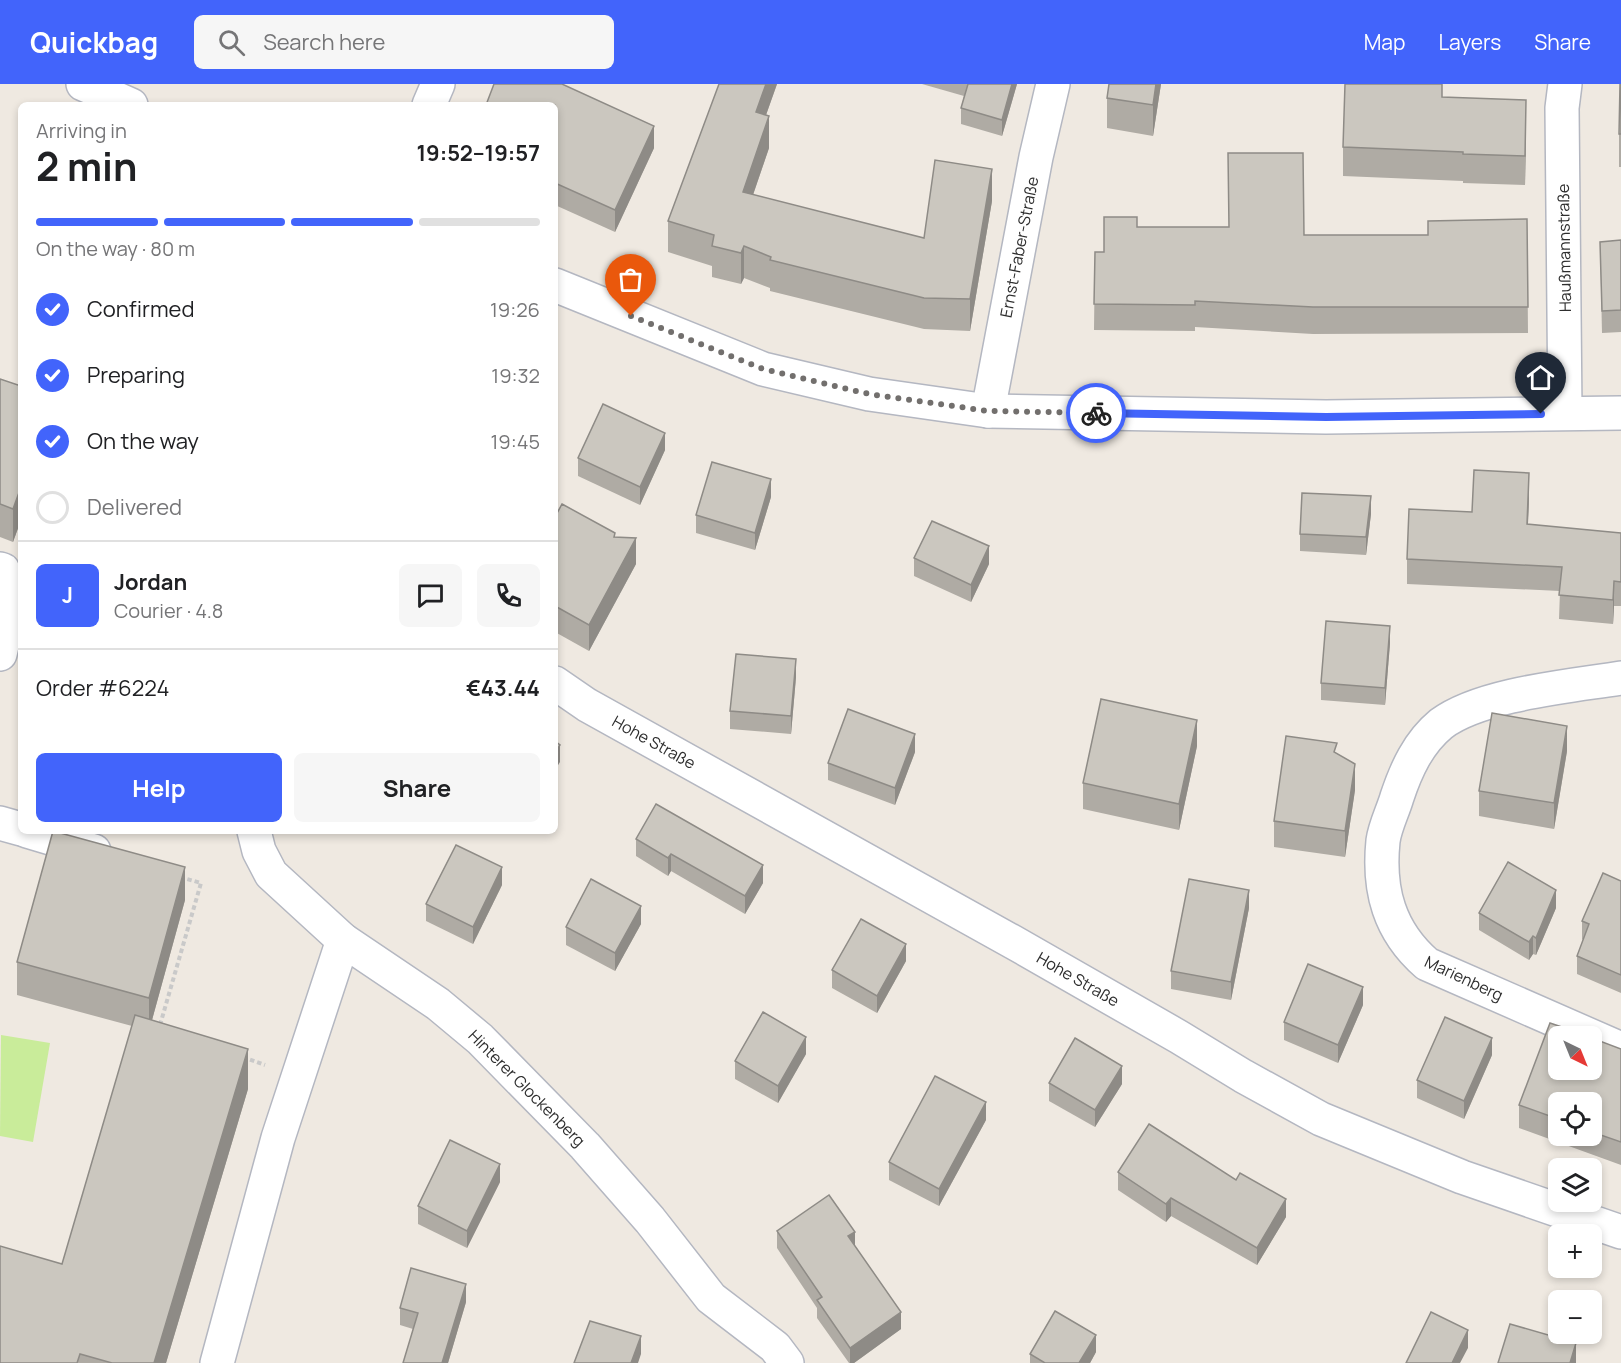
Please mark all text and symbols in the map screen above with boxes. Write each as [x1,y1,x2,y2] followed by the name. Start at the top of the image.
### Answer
[194,15,614,69] search box
[30,23,158,61] text: Quickbag
[215,26,248,59] icon: search
[263,27,385,57] text: Search here
[1364,28,1405,56] text: Map
[1438,28,1501,56] text: Layers
[1534,28,1591,56] text: Share
[36,117,127,144] text: Arriving in
[416,138,540,168] text: 19:52–19:57
[36,139,137,193] text: 2 min
[995,175,1043,319] street label: Ernst-Faber-Straße
[1552,184,1576,312] street label: Haußmannstraße
[36,235,195,262] text: On the way · 80 m
[605,254,656,316] pin
[614,263,647,296] icon: bag
[36,293,69,326] icon: check
[87,294,195,324] text: Confirmed
[490,296,540,323] text: 19:26
[1515,352,1566,414] pin
[36,359,69,392] icon: check
[87,360,185,390] text: Preparing
[1524,361,1557,394] icon: home
[491,362,540,389] text: 19:32
[1066,383,1126,443] courier
[1080,397,1113,430] icon: bike
[36,425,69,458] icon: check
[87,426,199,456] text: On the way
[490,428,540,455] text: 19:45
[87,492,182,522] text: Delivered
[399,564,462,627] button: chat
[477,564,540,627] button: phone
[114,567,187,597] text: Jordan
[62,580,73,610] text: J
[114,597,223,624] text: Courier · 4.8
[36,673,169,703] text: Order #6224
[466,673,540,703] text: €43.44
[608,710,700,774] street label: Hohe Straße
[36,753,282,822] button: Help
[294,753,540,822] button: Share
[1033,946,1123,1012] street label: Hohe Straße
[1421,950,1507,1006] street label: Marienberg
[464,1025,590,1151] street label: Hinterer Glockenberg
[1548,1026,1602,1080] north arrow
[1548,1026,1602,1344] map controls
[1548,1092,1602,1146] button: locate
[1548,1158,1602,1212] button: layers
[1548,1224,1602,1278] button: +
[1548,1290,1602,1344] button: −

